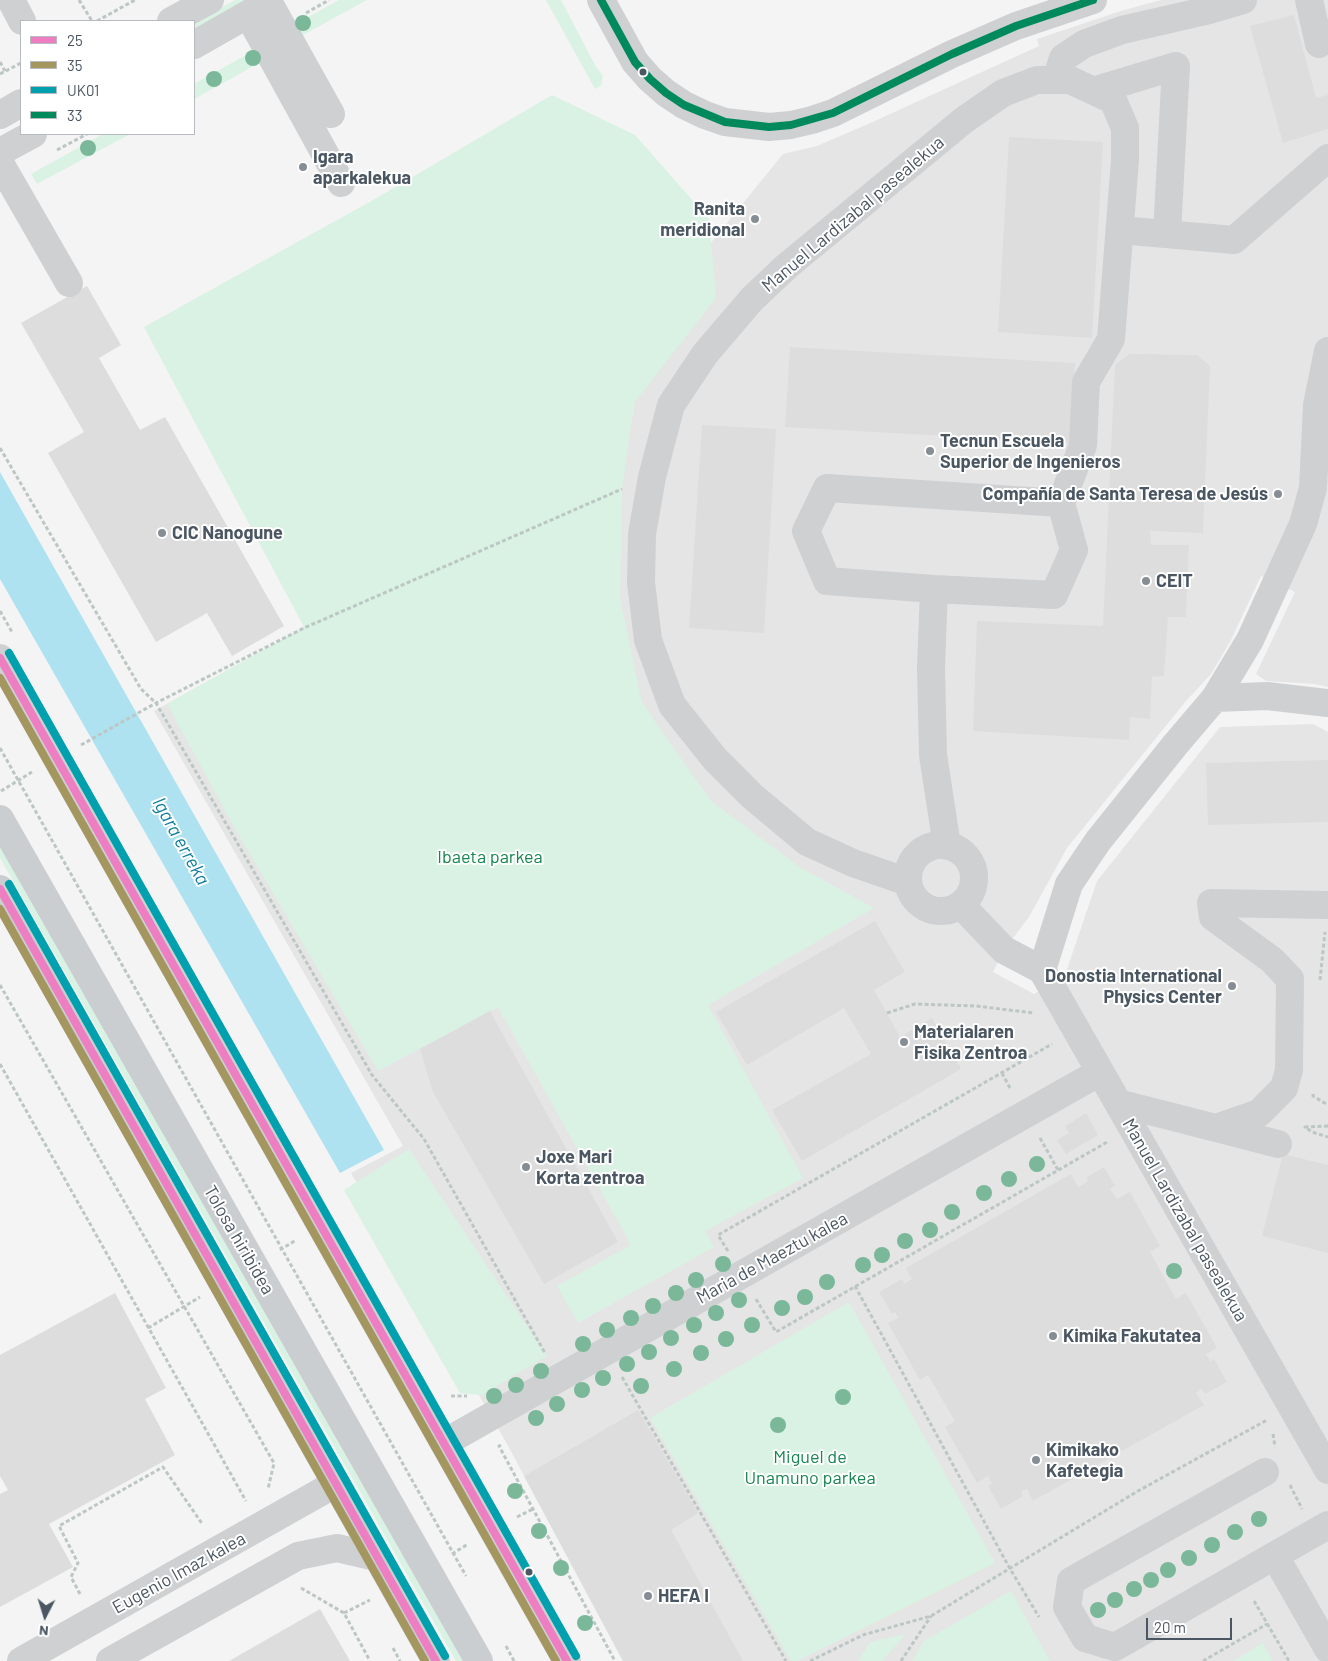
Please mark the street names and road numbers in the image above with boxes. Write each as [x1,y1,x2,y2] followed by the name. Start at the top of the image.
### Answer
[758,131,948,297] street label: Manuel Lardizabal pasealekua
[1118,1115,1252,1325] street label: Manuel Lardizabal pasealekua
[199,1182,279,1298] street label: Tolosa hiribidea
[693,1207,851,1309] street label: Maria de Maeztu kalea
[109,1528,249,1618] street label: Eugenio Imaz kalea

